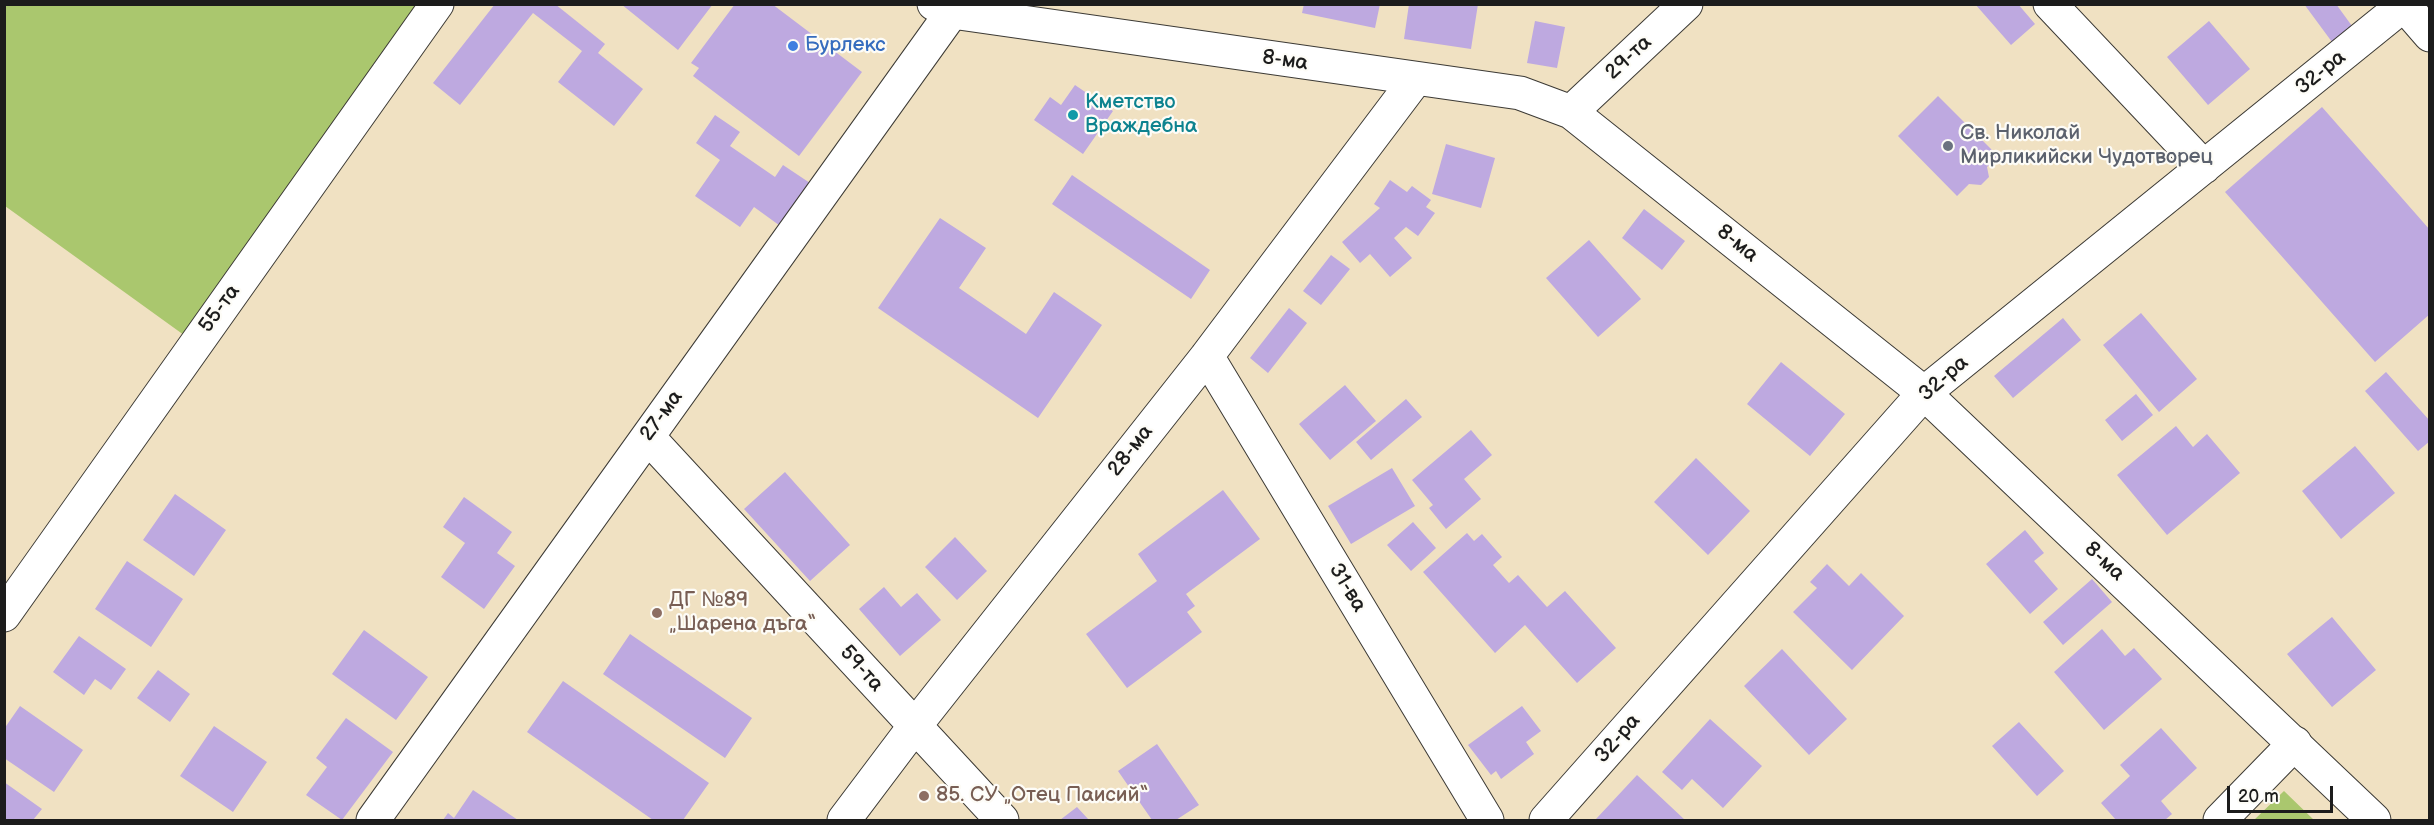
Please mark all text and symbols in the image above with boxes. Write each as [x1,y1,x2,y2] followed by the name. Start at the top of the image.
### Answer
[1601,30,1657,86] street label: 29-та
[805,33,886,59] place label: Бурлекс
[786,39,800,53] marker: Бурлекс
[1260,45,1310,77] street label: 8-ма
[2291,45,2351,101] street label: 32-ра
[1085,90,1197,140] place label: Кметство Враждебна
[1066,108,1080,122] marker: Кметство Враждебна
[1960,121,2213,171] place label: Св. Николай Мирликийски Чудотворец
[1941,139,1955,153] marker: Св. Николай Мирликийски Чудотворец
[1711,220,1763,268] street label: 8-ма
[194,280,246,338] street label: 55-та
[1914,351,1974,407] street label: 32-ра
[635,386,689,446] street label: 27-ма
[1103,420,1159,482] street label: 28-ма
[2079,537,2129,587] street label: 8-ма
[1323,559,1371,617] street label: 31-ва
[669,588,816,638] place label: ДГ №89 „Шарена дъга“
[650,606,664,620] marker: ДГ №89 „Шарена дъга“
[834,641,888,697] street label: 59-та
[1590,709,1646,769] street label: 32-ра
[2230,774,2336,812] scale bar
[936,783,1148,809] place label: 85. СУ „Отец Паисий“
[2238,786,2279,807] text: 20 m
[917,789,931,803] marker: 85. СУ „Отец Паисий“

